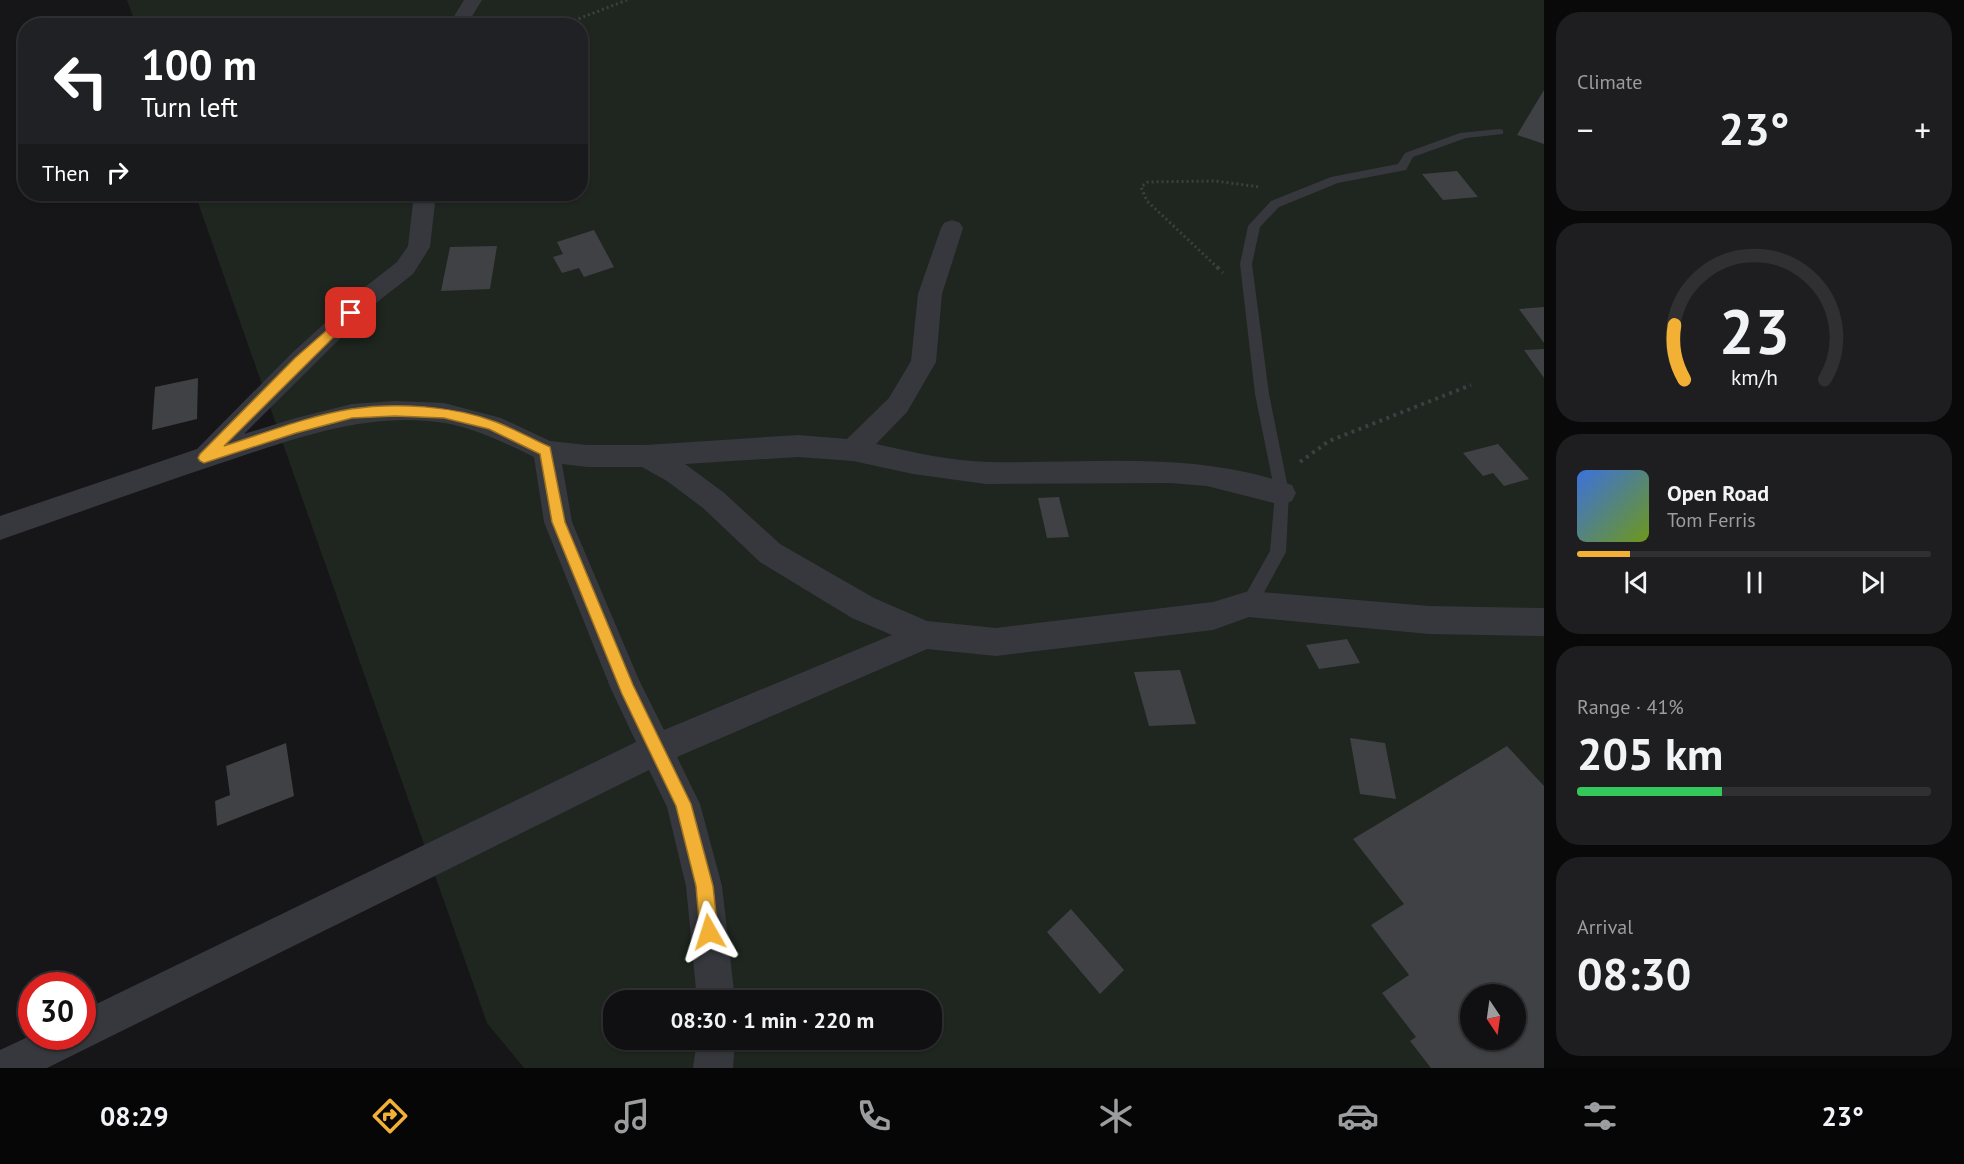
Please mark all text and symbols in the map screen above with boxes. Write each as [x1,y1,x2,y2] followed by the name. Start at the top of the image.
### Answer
[141,37,257,92] text: 100 m
[42,42,120,120] icon: left
[1577,69,1643,95] text: Climate
[141,90,238,124] text: Turn left
[1719,99,1789,157] text: 23°
[1577,108,1594,151] text: −
[1914,108,1931,151] text: +
[101,156,134,189] icon: right
[42,159,89,187] text: Then
[325,287,376,338] pin
[1719,290,1789,371] text: 23
[334,296,367,329] icon: arrive
[1730,363,1777,391] text: km/h
[1667,479,1769,507] text: Open Road
[1667,507,1756,533] text: Tom Ferris
[1620,566,1653,599] icon: previous
[1738,566,1771,599] icon: pause
[1856,566,1889,599] icon: next
[1577,694,1684,720] text: Range · 41%
[1577,724,1723,782] text: 205 km
[677,900,741,964] position arrow
[1577,914,1633,940] text: Arrival
[1577,944,1691,1002] text: 08:30
[18,972,96,1050] speed limit sign: 30
[1460,984,1526,1050] north arrow
[1460,984,1526,1050] map controls
[671,1006,874,1034] text: 08:30 · 1 min · 220 m
[369,1095,411,1137] icon: directions
[611,1095,653,1137] icon: music
[853,1095,895,1137] icon: phone
[1095,1095,1137,1137] icon: climate
[1337,1095,1379,1137] icon: car
[1579,1095,1621,1137] icon: filters
[100,1099,169,1133] text: 08:29
[1821,1099,1864,1133] text: 23°

